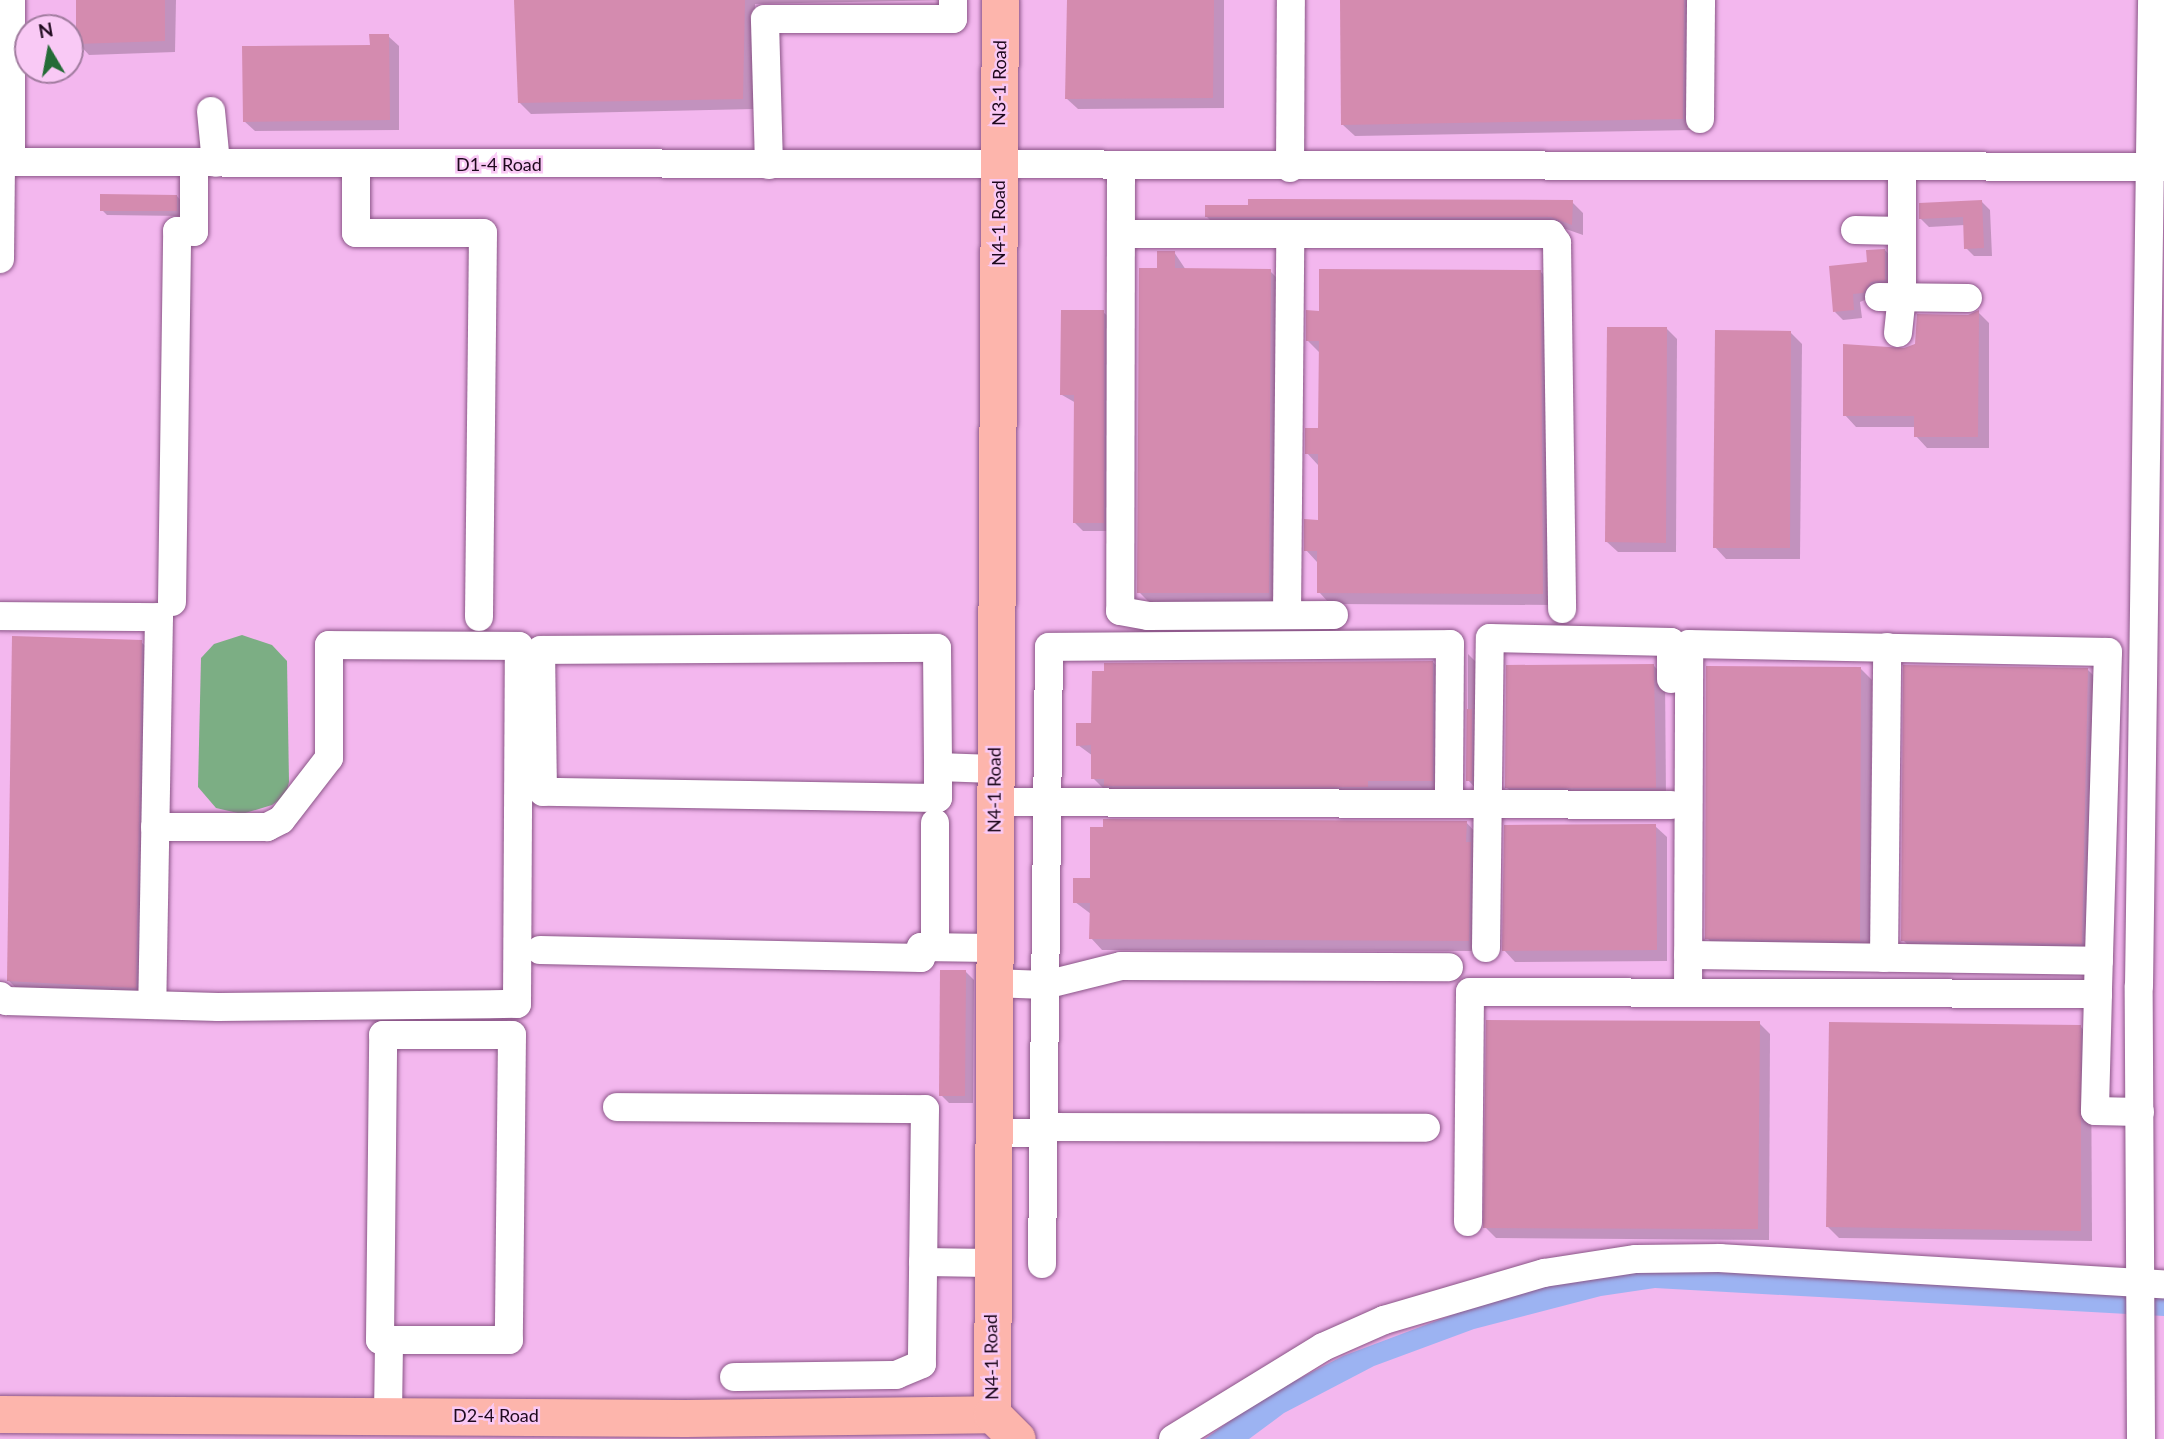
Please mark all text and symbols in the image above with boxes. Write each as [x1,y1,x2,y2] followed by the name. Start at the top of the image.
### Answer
[14,14,84,84] north arrow
[36,17,55,42] text: N
[987,40,1011,126] street label: N3-1 Road
[456,153,542,175] street label: D1-4 Road
[987,180,1009,266] street label: N4-1 Road
[983,747,1005,833] street label: N4-1 Road
[979,1314,1003,1400] street label: N4-1 Road
[453,1404,539,1426] street label: D2-4 Road

